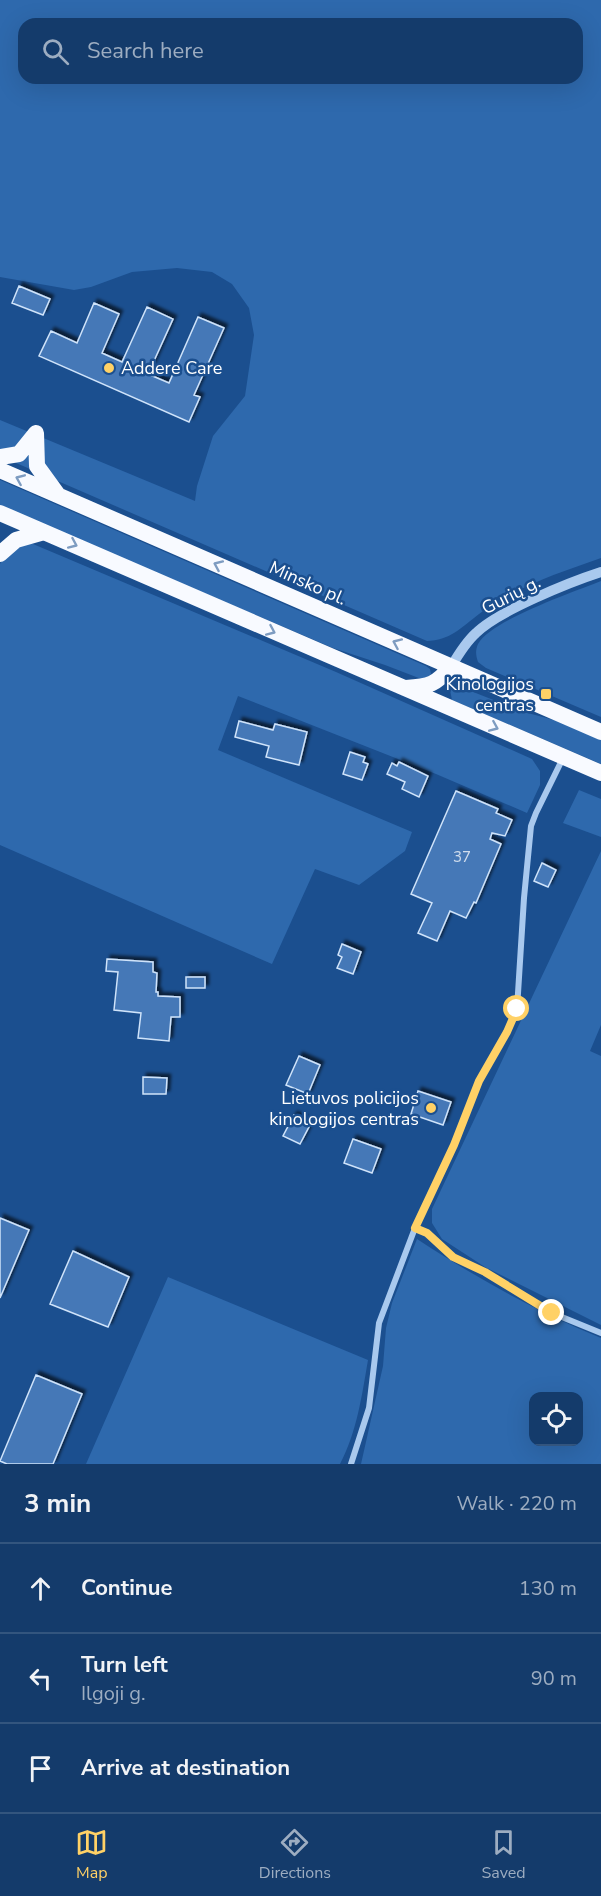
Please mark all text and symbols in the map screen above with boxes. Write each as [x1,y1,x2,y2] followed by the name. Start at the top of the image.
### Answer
[18,18,583,84] search box
[39,35,72,68] icon: search
[87,36,204,66] text: Search here
[121,356,222,380] place label: Addere Care
[102,361,116,375] marker: Addere Care
[16,474,27,486] one-way arrow
[67,537,78,549] one-way arrow
[266,555,350,611] street label: Minsko pl.
[214,561,225,573] one-way arrow
[477,570,545,620] street label: Gurių g.
[265,624,276,636] one-way arrow
[393,638,404,650] one-way arrow
[445,672,534,717] place label: Kinologijos centras
[539,687,553,701] marker: Kinologijos centras
[488,720,499,732] one-way arrow
[453,847,471,867] house number: 37
[503,995,529,1021] route start
[269,1086,419,1131] place label: Lietuvos policijos kinologijos centras
[424,1101,438,1115] marker: Lietuvos policijos kinologijos centras
[538,1299,564,1325] route end
[529,1392,583,1446] map controls
[529,1392,583,1446] button: locate
[24,1486,91,1521] text: 3 min
[457,1490,577,1517] text: Walk · 220 m
[24,1572,57,1605] icon: ahead
[81,1573,172,1603] text: Continue
[519,1575,577,1602] text: 130 m
[81,1650,168,1680] text: Turn left
[24,1662,57,1695] icon: left
[531,1665,577,1692] text: 90 m
[81,1680,146,1707] text: Ilgoji g.
[24,1752,57,1785] icon: arrive
[81,1753,290,1783] text: Arrive at destination
[75,1826,108,1884] tab: Map
[259,1826,331,1884] tab: Directions
[482,1826,526,1884] tab: Saved

